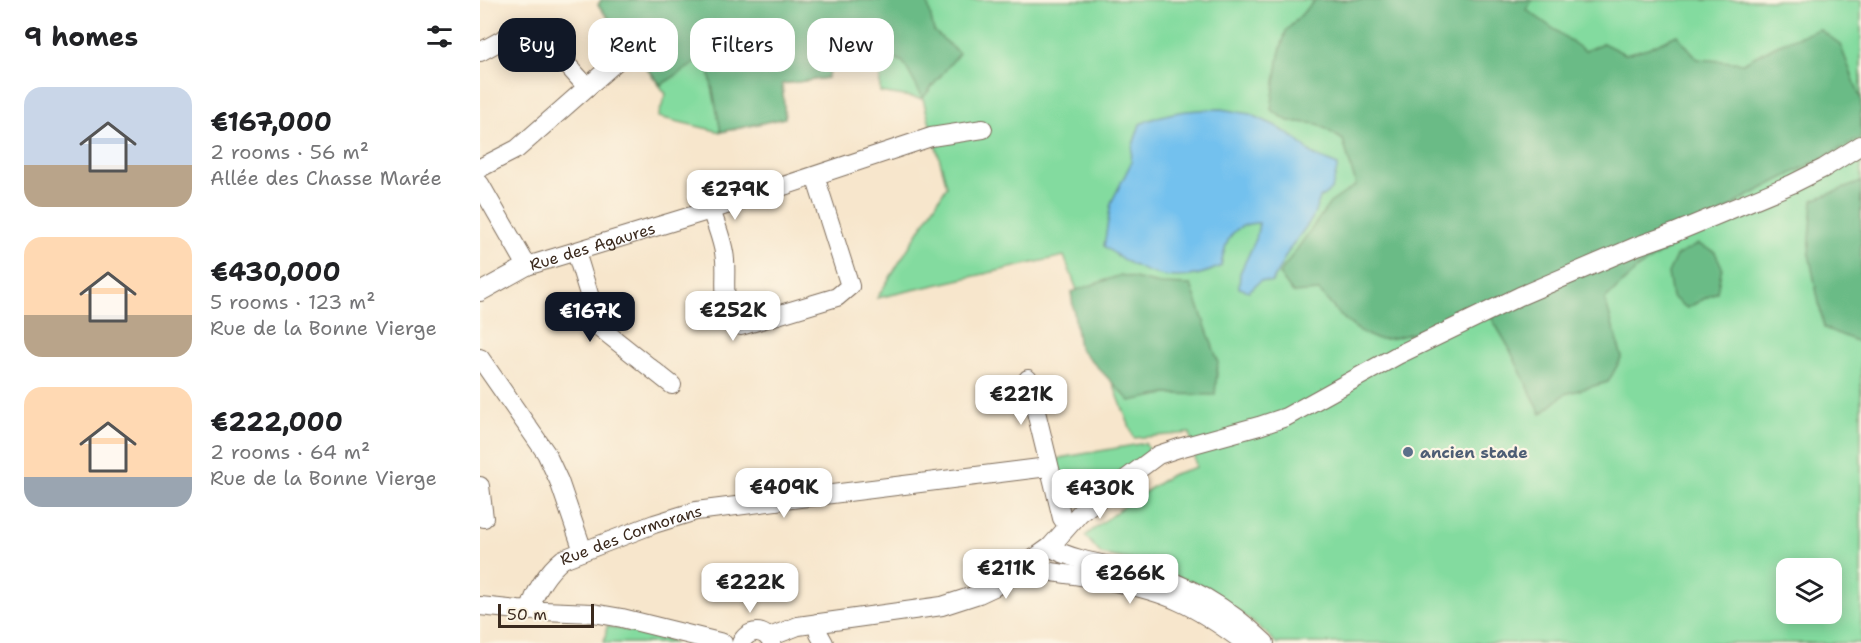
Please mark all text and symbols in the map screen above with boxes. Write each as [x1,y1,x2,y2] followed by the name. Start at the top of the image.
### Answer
[498,18,576,72] chip: Buy
[588,18,678,72] chip: Rent
[690,18,795,72] chip: Filters
[807,18,894,72] chip: New
[24,19,138,54] text: 9 homes
[423,20,456,53] icon: filters
[210,104,332,139] text: €167,000
[72,111,144,183] icon: home
[210,139,369,165] text: 2 rooms · 56 m²
[210,165,442,191] text: Allée des Chasse Marée
[693,170,777,221] pin: €279K
[701,176,769,202] text: €279K
[527,218,658,276] street label: Rue des Agaures
[210,254,341,289] text: €430,000
[72,261,144,333] icon: home
[210,289,376,315] text: 5 rooms · 123 m²
[691,291,775,342] pin: €252K
[548,292,632,343] pin: €167K
[699,297,767,323] text: €252K
[559,298,621,324] text: €167K
[210,315,437,341] text: Rue de la Bonne Vierge
[979,375,1063,426] pin: €221K
[989,381,1053,407] text: €221K
[210,404,343,439] text: €222,000
[72,411,144,483] icon: home
[210,439,370,465] text: 2 rooms · 64 m²
[1420,442,1528,463] place label: ancien stade
[1401,445,1415,459] marker: ancien stade
[210,465,437,491] text: Rue de la Bonne Vierge
[742,468,826,519] pin: €409K
[1058,469,1142,520] pin: €430K
[749,474,819,500] text: €409K
[1066,475,1134,501] text: €430K
[557,500,703,570] street label: Rue des Cormorans
[964,549,1048,600] pin: €211K
[1088,554,1172,605] pin: €266K
[977,555,1035,581] text: €211K
[1776,558,1842,624] map controls
[1776,558,1842,624] button: layers
[1095,560,1165,586] text: €266K
[708,563,792,614] pin: €222K
[715,569,785,595] text: €222K
[498,601,594,628] scale bar
[507,604,547,625] text: 50 m

